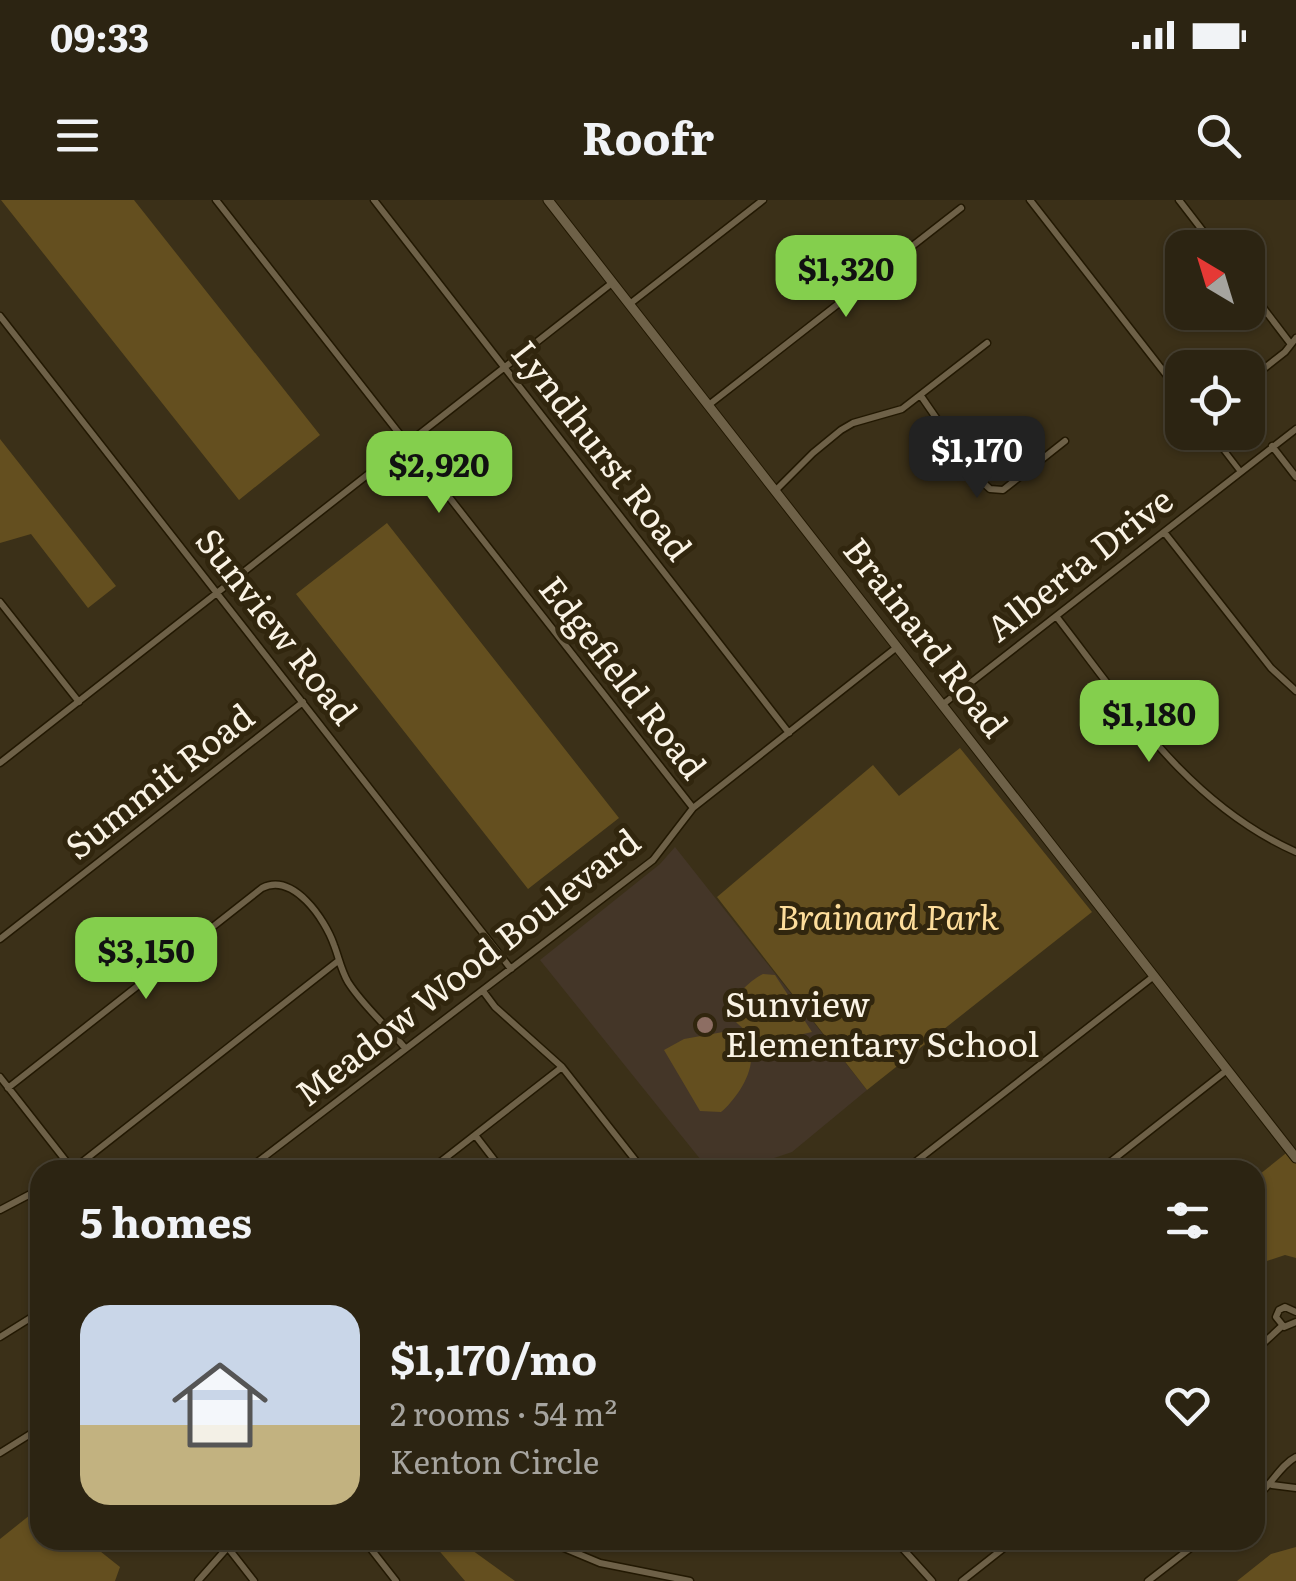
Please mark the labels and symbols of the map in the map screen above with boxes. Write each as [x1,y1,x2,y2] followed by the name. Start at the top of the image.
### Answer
[1165,230,1265,330] north arrow
[765,235,927,320] pin: $1,320
[501,328,706,570] street label: Lyndhurst Road
[896,416,1058,501] pin: $1,170
[358,431,520,516] pin: $2,920
[974,473,1183,652] street label: Alberta Drive
[185,516,372,734] street label: Sunview Road
[833,525,1022,747] street label: Brainard Road
[528,563,720,789] street label: Edgefield Road
[1068,680,1230,765] pin: $1,180
[53,689,264,870] street label: Summit Road
[283,814,650,1117] street label: Meadow Wood Boulevard
[777,889,999,941] park label: Brainard Park
[65,917,227,1002] pin: $3,150
[725,976,1039,1068] place label: Sunview Elementary School
[694,1014,716,1036] marker: Sunview Elementary School

